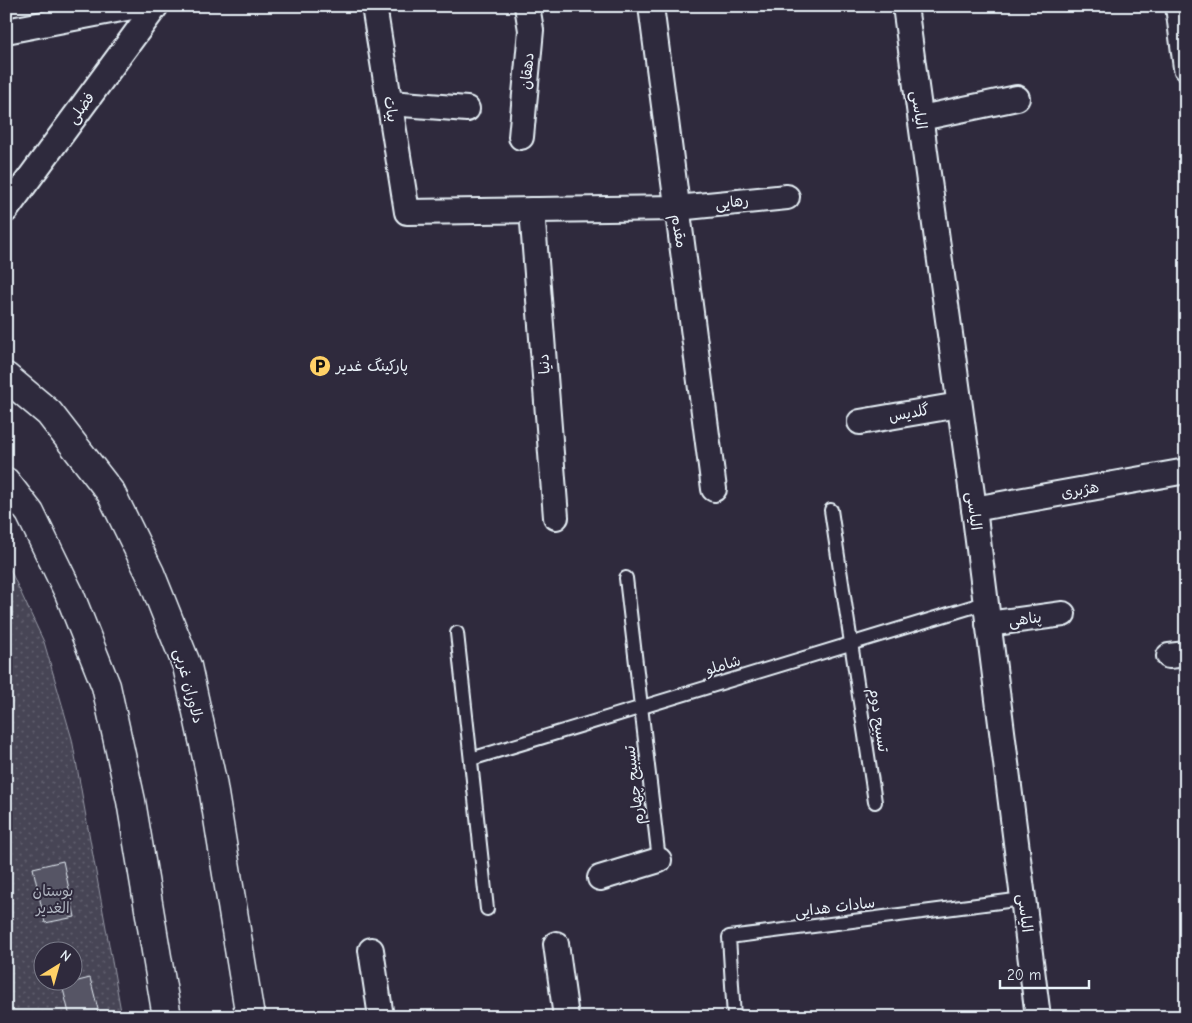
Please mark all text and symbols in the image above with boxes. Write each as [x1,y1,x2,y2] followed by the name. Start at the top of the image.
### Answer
[516,52,538,90] street label: دهقان
[64,89,99,128] street label: فضلی
[906,90,931,131] street label: الیاسی
[380,95,402,123] street label: بیات
[714,191,750,214] street label: رهایی
[665,213,691,250] street label: مقدم
[534,353,554,375] street label: دنیا
[308,354,332,378] parking icon: پارکینگ غدیر
[334,357,408,376] place label: پارکینگ غدیر
[887,401,931,425] street label: گلدیس
[1060,478,1100,502] street label: هژبری
[962,491,985,531] street label: الیاسی
[1008,608,1043,631] street label: پناهی
[169,647,208,726] street label: دلاوران غربی
[702,651,743,680] street label: شاملو
[863,687,892,754] street label: تسبیح دوم
[620,744,650,826] street label: تسبیح چهارم
[33,882,73,917] park label: بوستان الغدیر
[794,893,876,922] street label: سادات هدایی
[1013,893,1036,933] street label: الیاسی
[32,940,82,990] north arrow
[57,946,74,966] text: N
[1000,958,1088,990] scale bar
[1007,966,1041,984] text: 20 m

